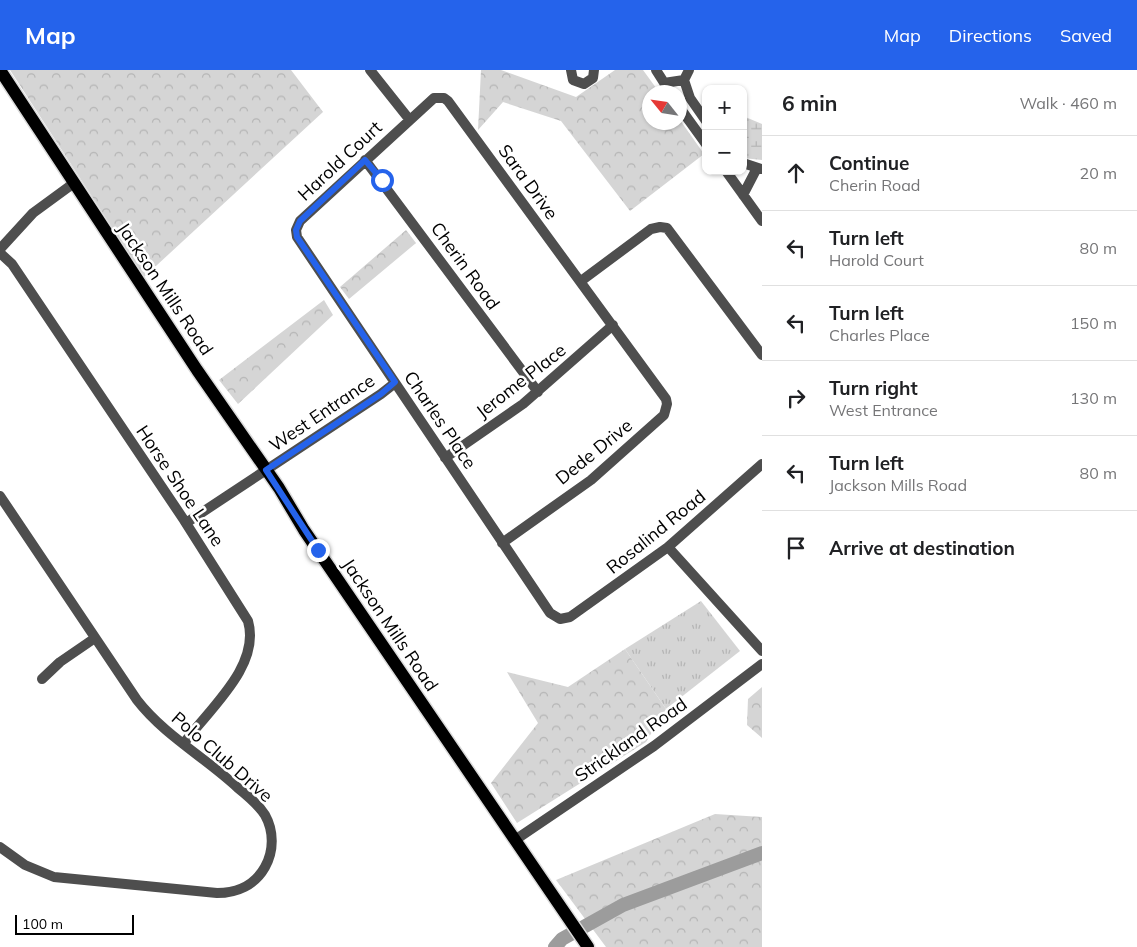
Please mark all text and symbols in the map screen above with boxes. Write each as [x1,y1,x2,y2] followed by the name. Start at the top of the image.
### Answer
[25,20,76,50] text: Map
[884,24,921,47] text: Map
[949,24,1032,47] text: Directions
[1060,24,1112,47] text: Saved
[642,85,687,130] north arrow
[702,85,747,175] map controls
[702,85,747,130] button: +
[782,90,837,116] text: 6 min
[1019,93,1117,113] text: Walk · 460 m
[293,116,387,205] street label: Harold Court
[702,130,747,175] button: −
[493,140,563,224] street label: Sara Drive
[829,151,909,175] text: Continue
[782,159,810,187] icon: ahead
[1080,163,1117,183] text: 20 m
[371,169,394,192] route start
[829,175,920,195] text: Cherin Road
[426,217,505,314] street label: Cherin Road
[112,218,218,360] street label: Jackson Mills Road
[829,226,904,250] text: Turn left
[782,234,810,262] icon: left
[1080,238,1117,258] text: 80 m
[829,250,924,270] text: Harold Court
[829,301,904,325] text: Turn left
[782,309,810,337] icon: left
[1070,313,1117,333] text: 150 m
[829,325,930,345] text: Charles Place
[471,338,570,423] street label: Jerome Place
[399,366,482,473] street label: Charles Place
[265,369,379,456] street label: West Entrance
[829,376,918,400] text: Turn right
[782,384,810,412] icon: right
[1070,388,1117,408] text: 130 m
[829,400,938,420] text: West Entrance
[551,414,637,490] street label: Dede Drive
[131,421,229,551] street label: Horse Shoe Lane
[829,451,904,475] text: Turn left
[782,459,810,487] icon: left
[1080,463,1117,483] text: 80 m
[829,475,967,495] text: Jackson Mills Road
[601,485,710,579] street label: Rosalind Road
[782,534,810,562] icon: arrive
[829,536,1015,560] text: Arrive at destination
[307,539,330,562] route end
[337,554,443,696] street label: Jackson Mills Road
[570,692,691,787] street label: Strickland Road
[167,706,278,807] street label: Polo Club Drive
[15,912,134,935] scale bar
[22,915,63,933] text: 100 m

